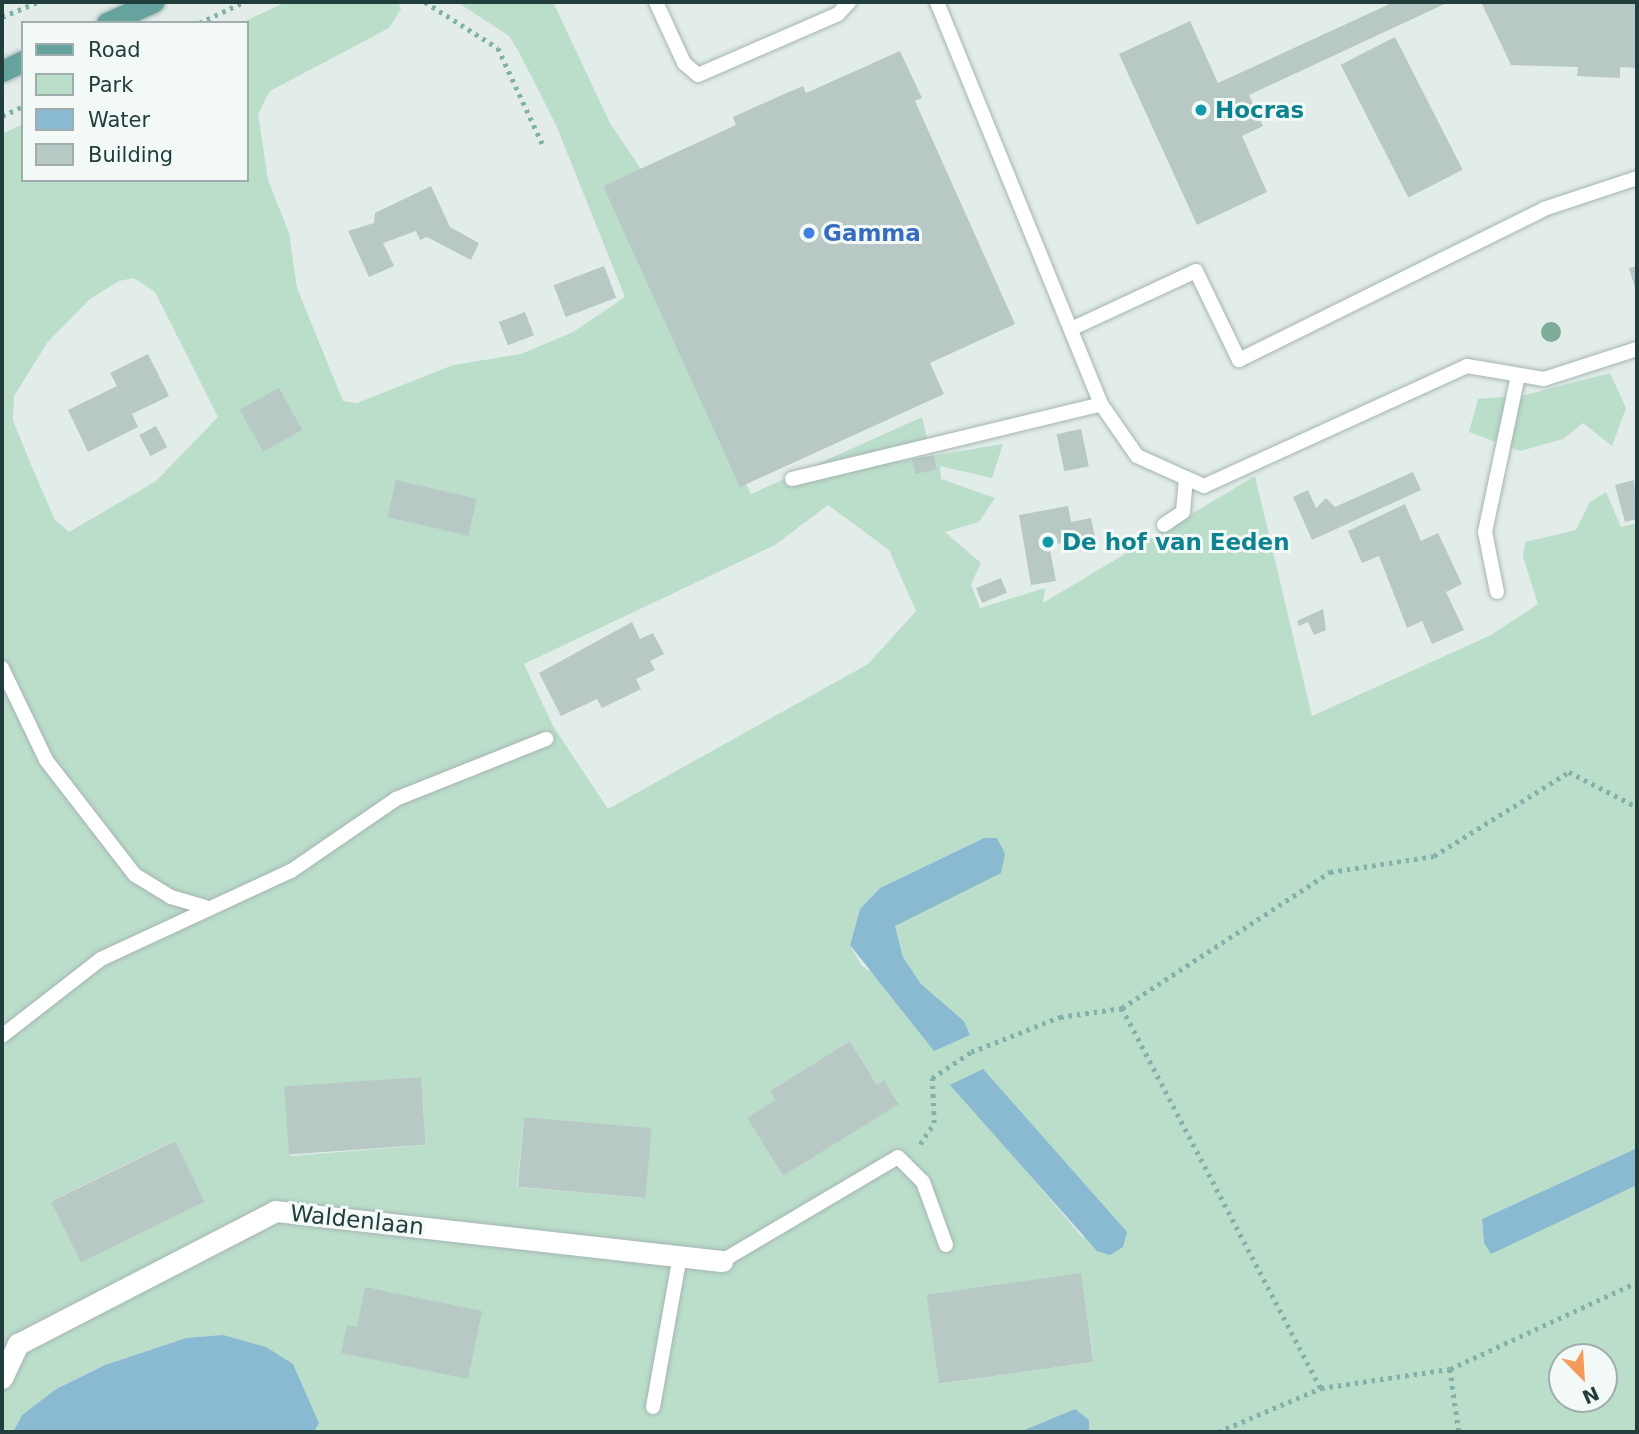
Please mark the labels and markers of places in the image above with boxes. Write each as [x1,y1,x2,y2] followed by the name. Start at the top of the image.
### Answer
[1215,96,1304,124] place label: Hocras
[1193,102,1209,118] marker: Hocras
[823,219,921,247] place label: Gamma
[801,225,817,241] marker: Gamma
[1062,528,1290,556] place label: De hof van Eeden
[1040,534,1056,550] marker: De hof van Eeden

